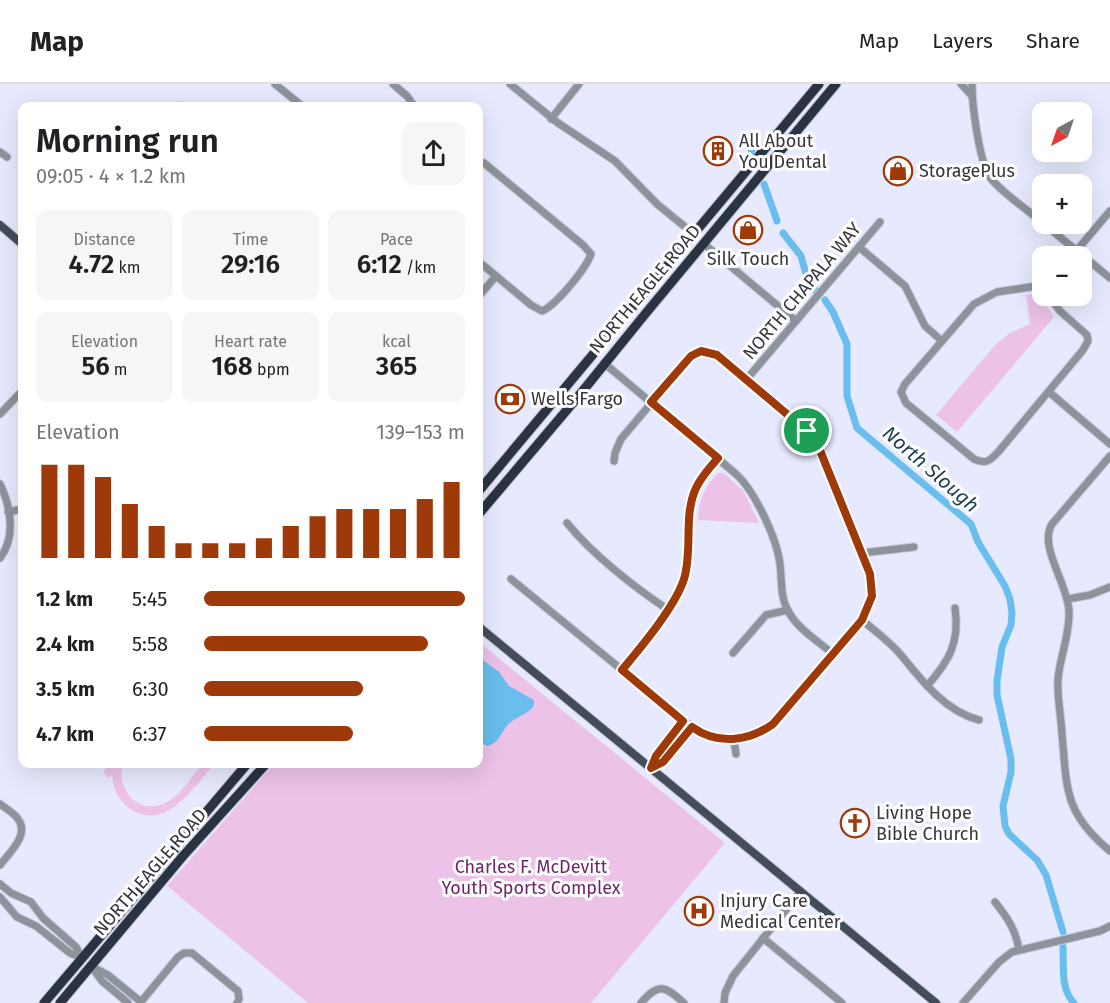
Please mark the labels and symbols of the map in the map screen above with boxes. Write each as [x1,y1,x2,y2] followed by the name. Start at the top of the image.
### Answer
[1032,102,1092,162] north arrow
[739,130,827,173] place label: All About You Dental
[702,135,734,167] building icon: All About You Dental
[882,155,914,187] shop icon: StoragePlus
[919,160,1015,182] place label: StoragePlus
[732,214,764,246] shop icon: Silk Touch
[738,218,866,364] street label: NORTH CHAPALA WAY
[585,220,705,358] street label: NORTH EAGLE ROAD
[707,248,789,270] place label: Silk Touch
[494,383,526,415] bank icon: Wells Fargo
[531,388,623,410] place label: Wells Fargo
[781,405,832,456] pin
[878,421,984,517] water label: North Slough
[876,802,979,845] place label: Living Hope Bible Church
[89,804,211,940] street label: NORTH EAGLE ROAD
[839,807,871,839] church icon: Living Hope Bible Church
[441,856,621,899] park label: Charles F. McDevitt Youth Sports Complex
[720,890,841,933] place label: Injury Care Medical Center
[683,895,715,927] hospital icon: Injury Care Medical Center

